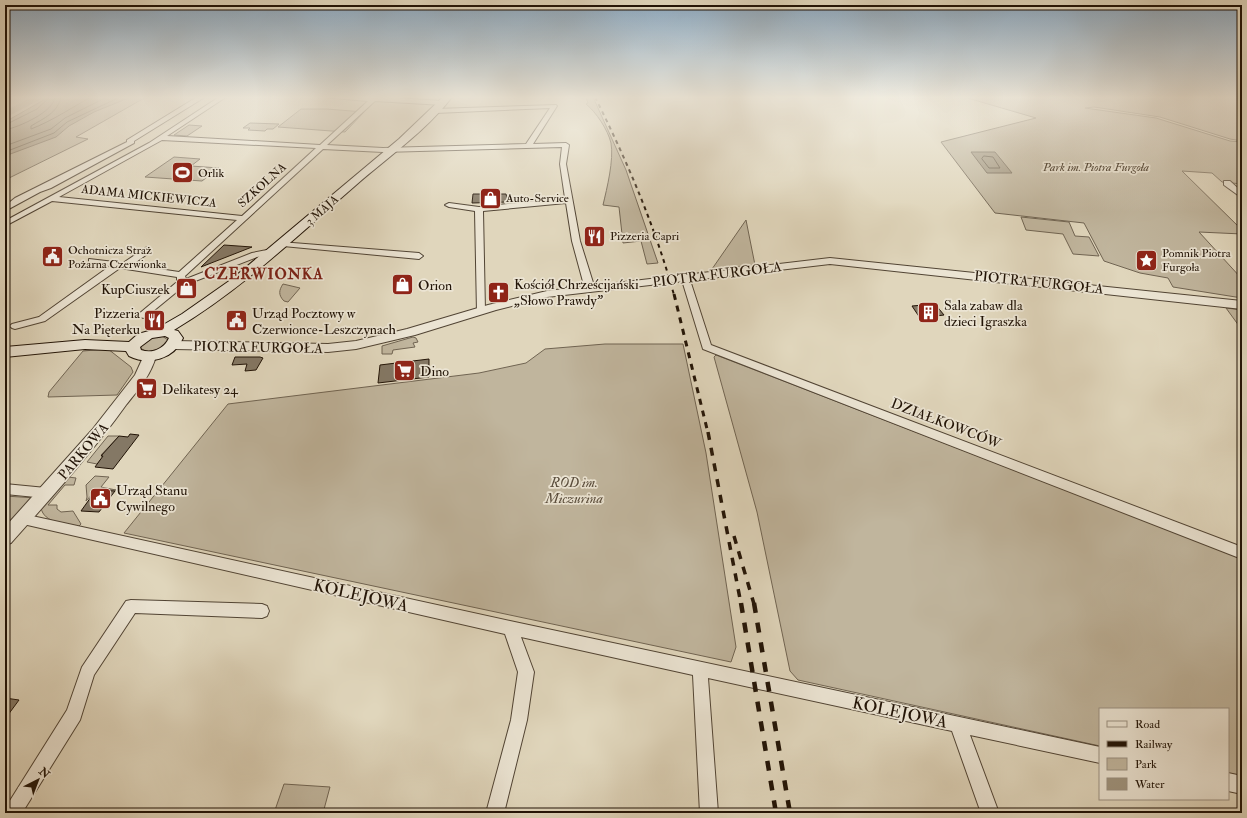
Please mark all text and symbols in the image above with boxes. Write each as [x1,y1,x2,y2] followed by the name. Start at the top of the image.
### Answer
[235,159,290,211] street label: SZKOLNA
[169,160,195,186] sports icon: Orlik
[1042,160,1150,175] park label: Park im. Piotra Furgoła
[198,166,224,181] place label: Orlik
[80,182,218,211] street label: ADAMA MICKIEWICZA
[477,185,503,211] shop icon: Auto-Service
[505,191,569,206] place label: Auto-Service
[303,192,342,229] street label: 3 MAJA
[581,223,607,249] restaurant icon: Pizzeria Capri
[610,229,679,244] place label: Pizzeria Capri
[68,243,167,272] place label: Ochotnicza Straż Pożarna Czerwionka
[39,244,65,270] public building icon: Ochotnicza Straż Pożarna Czerwionka
[1162,246,1232,275] place label: Pomnik Piotra Furgoła
[1134,247,1160,273] place icon: Pomnik Piotra Furgoła
[652,258,783,291] street label: PIOTRA FURGOŁA
[204,265,324,284] district label: CZERWIONKA
[973,267,1105,298] street label: PIOTRA FURGOŁA
[389,272,415,298] shop icon: Orion
[173,276,199,302] shop icon: KupCiuszek
[513,276,639,310] place label: Kościół Chrześcijański „Słowo Prawdy”
[418,277,452,294] place label: Orion
[486,279,512,305] church icon: Kościół Chrześcijański „Słowo Prawdy”
[101,281,170,299] place label: KupCiuszek
[944,297,1027,330] place label: Sala zabaw dla dzieci Igraszka
[915,300,941,326] building icon: Sala zabaw dla dzieci Igraszka
[72,305,140,338] place label: Pizzeria Na Pięterku
[252,305,396,339] place label: Urząd Pocztowy w Czerwionce-Leszczynach
[142,308,168,334] restaurant icon: Pizzeria Na Pięterku
[224,308,250,334] public building icon: Urząd Pocztowy w Czerwionce-Leszczynach
[193,338,323,357] street label: PIOTRA FURGOŁA
[391,358,417,384] supermarket icon: Dino
[420,363,449,380] place label: Dino
[134,376,160,402] supermarket icon: Delikatesy 24
[162,381,239,399] place label: Delikatesy 24
[888,395,1004,453] street label: DZIAŁKOWCÓW
[55,419,112,483] street label: PARKOWA
[544,474,603,507] park label: ROD im. Miczurina
[116,482,187,516] place label: Urząd Stanu Cywilnego
[87,485,113,511] public building icon: Urząd Stanu Cywilnego
[311,574,411,618] street label: KOLEJOWA
[850,692,950,734] street label: KOLEJOWA
[1099,708,1229,800] legend
[1135,717,1160,732] text: Road
[1135,737,1173,752] text: Railway
[1135,757,1157,772] text: Park
[18,760,58,800] north arrow
[36,764,53,782] text: N
[1134,777,1165,792] text: Water

